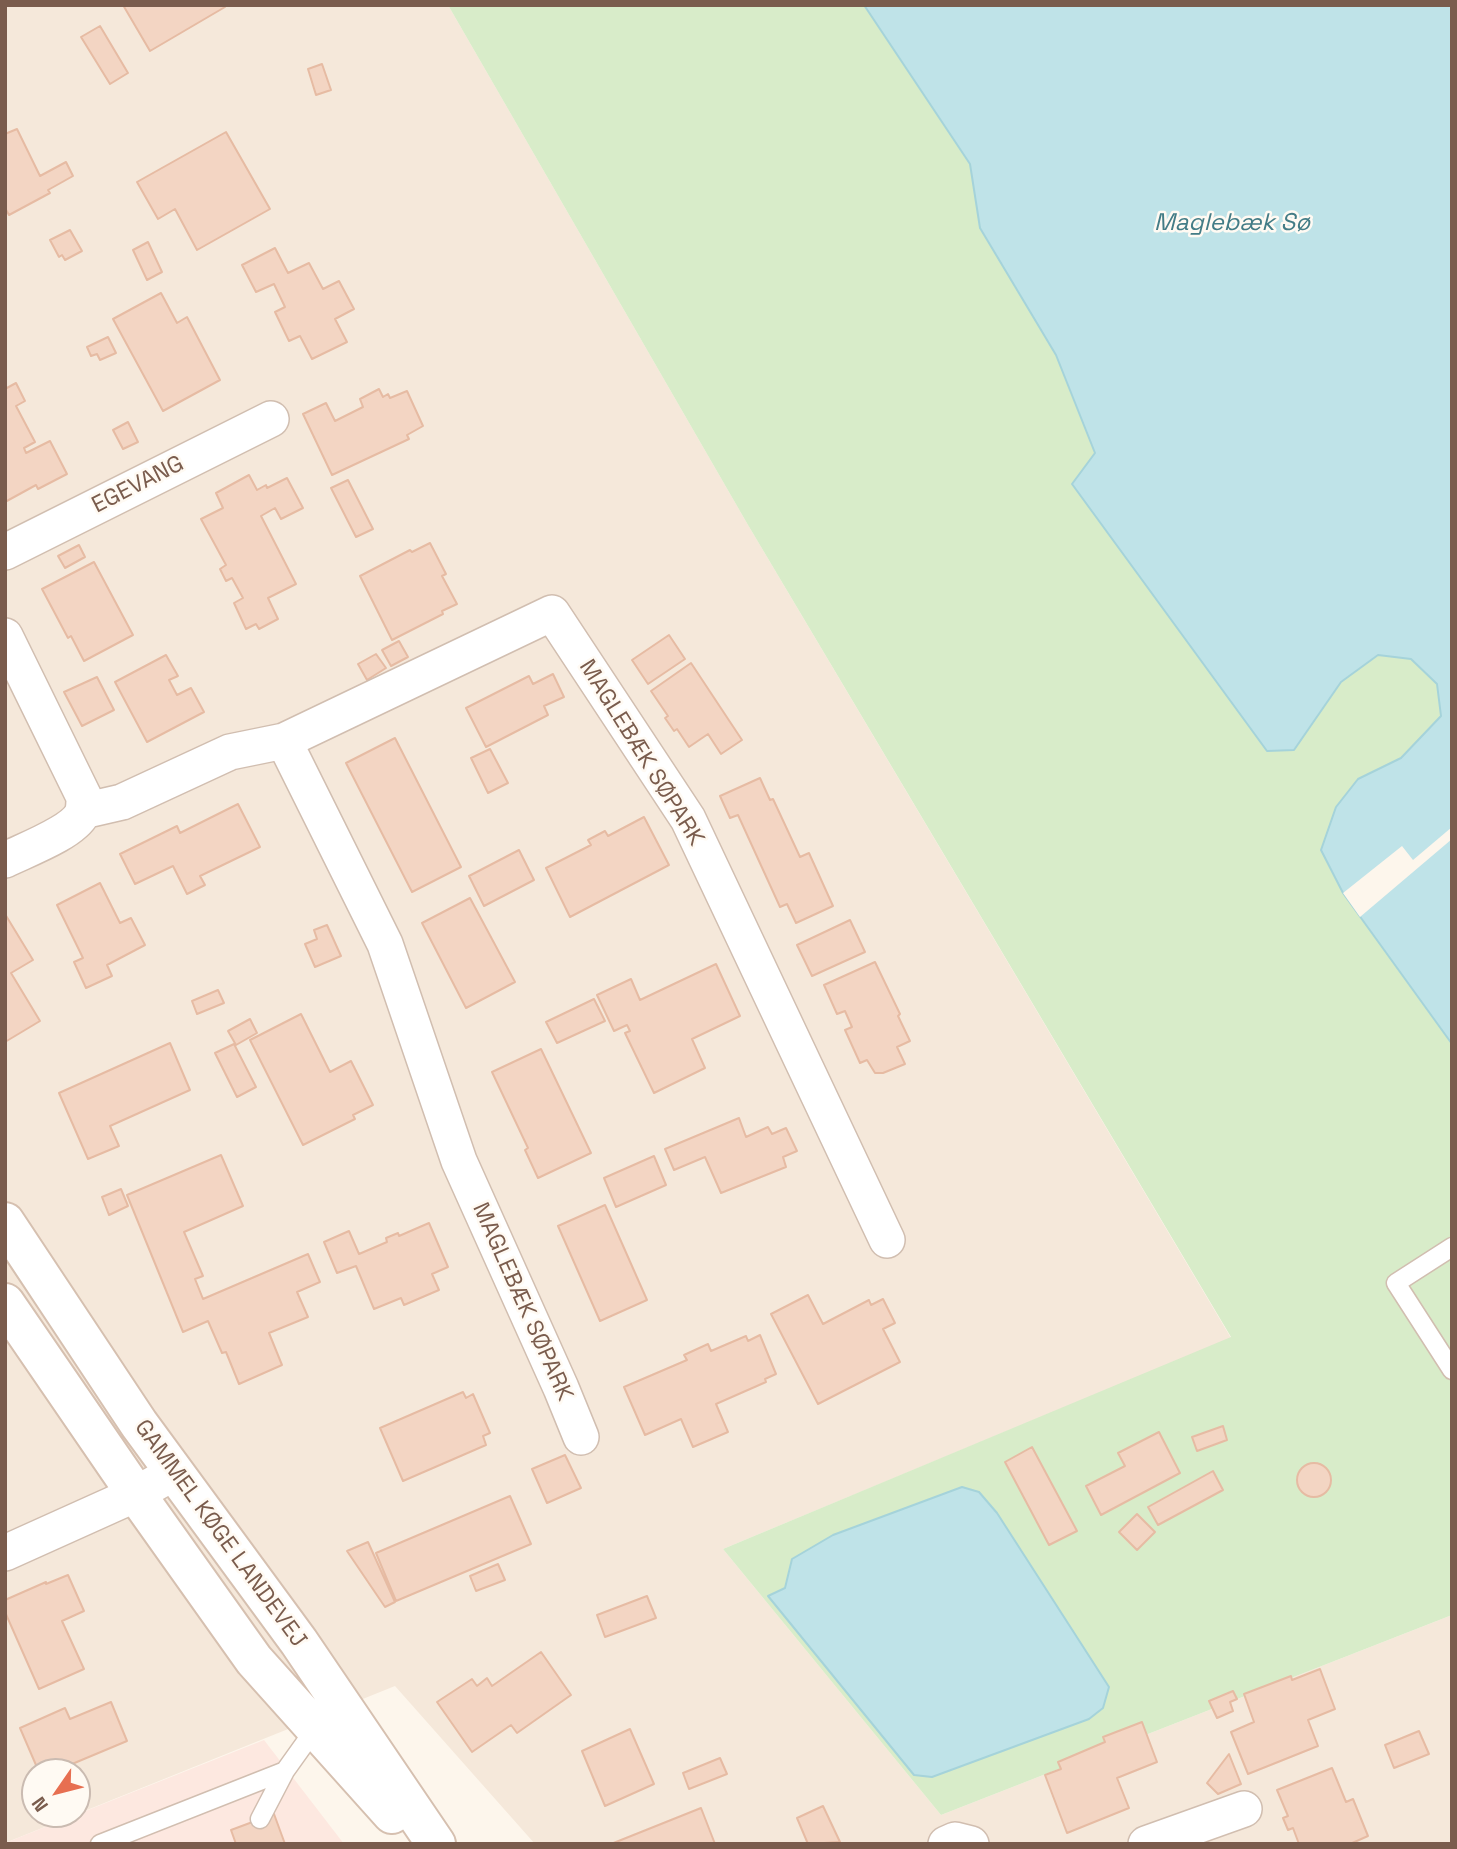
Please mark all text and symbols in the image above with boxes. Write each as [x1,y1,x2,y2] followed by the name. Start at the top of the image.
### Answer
[1154,209,1310,237] water label: Maglebæk Sø
[88,450,188,520] street label: EGEVANG
[573,655,709,851] street label: MAGLEBÆK SØPARK
[466,1199,578,1405] street label: MAGLEBÆK SØPARK
[128,1415,312,1653] street label: GAMMEL KØGE LANDEVEJ
[21,1758,91,1828] north arrow
[26,1792,54,1817] text: N

